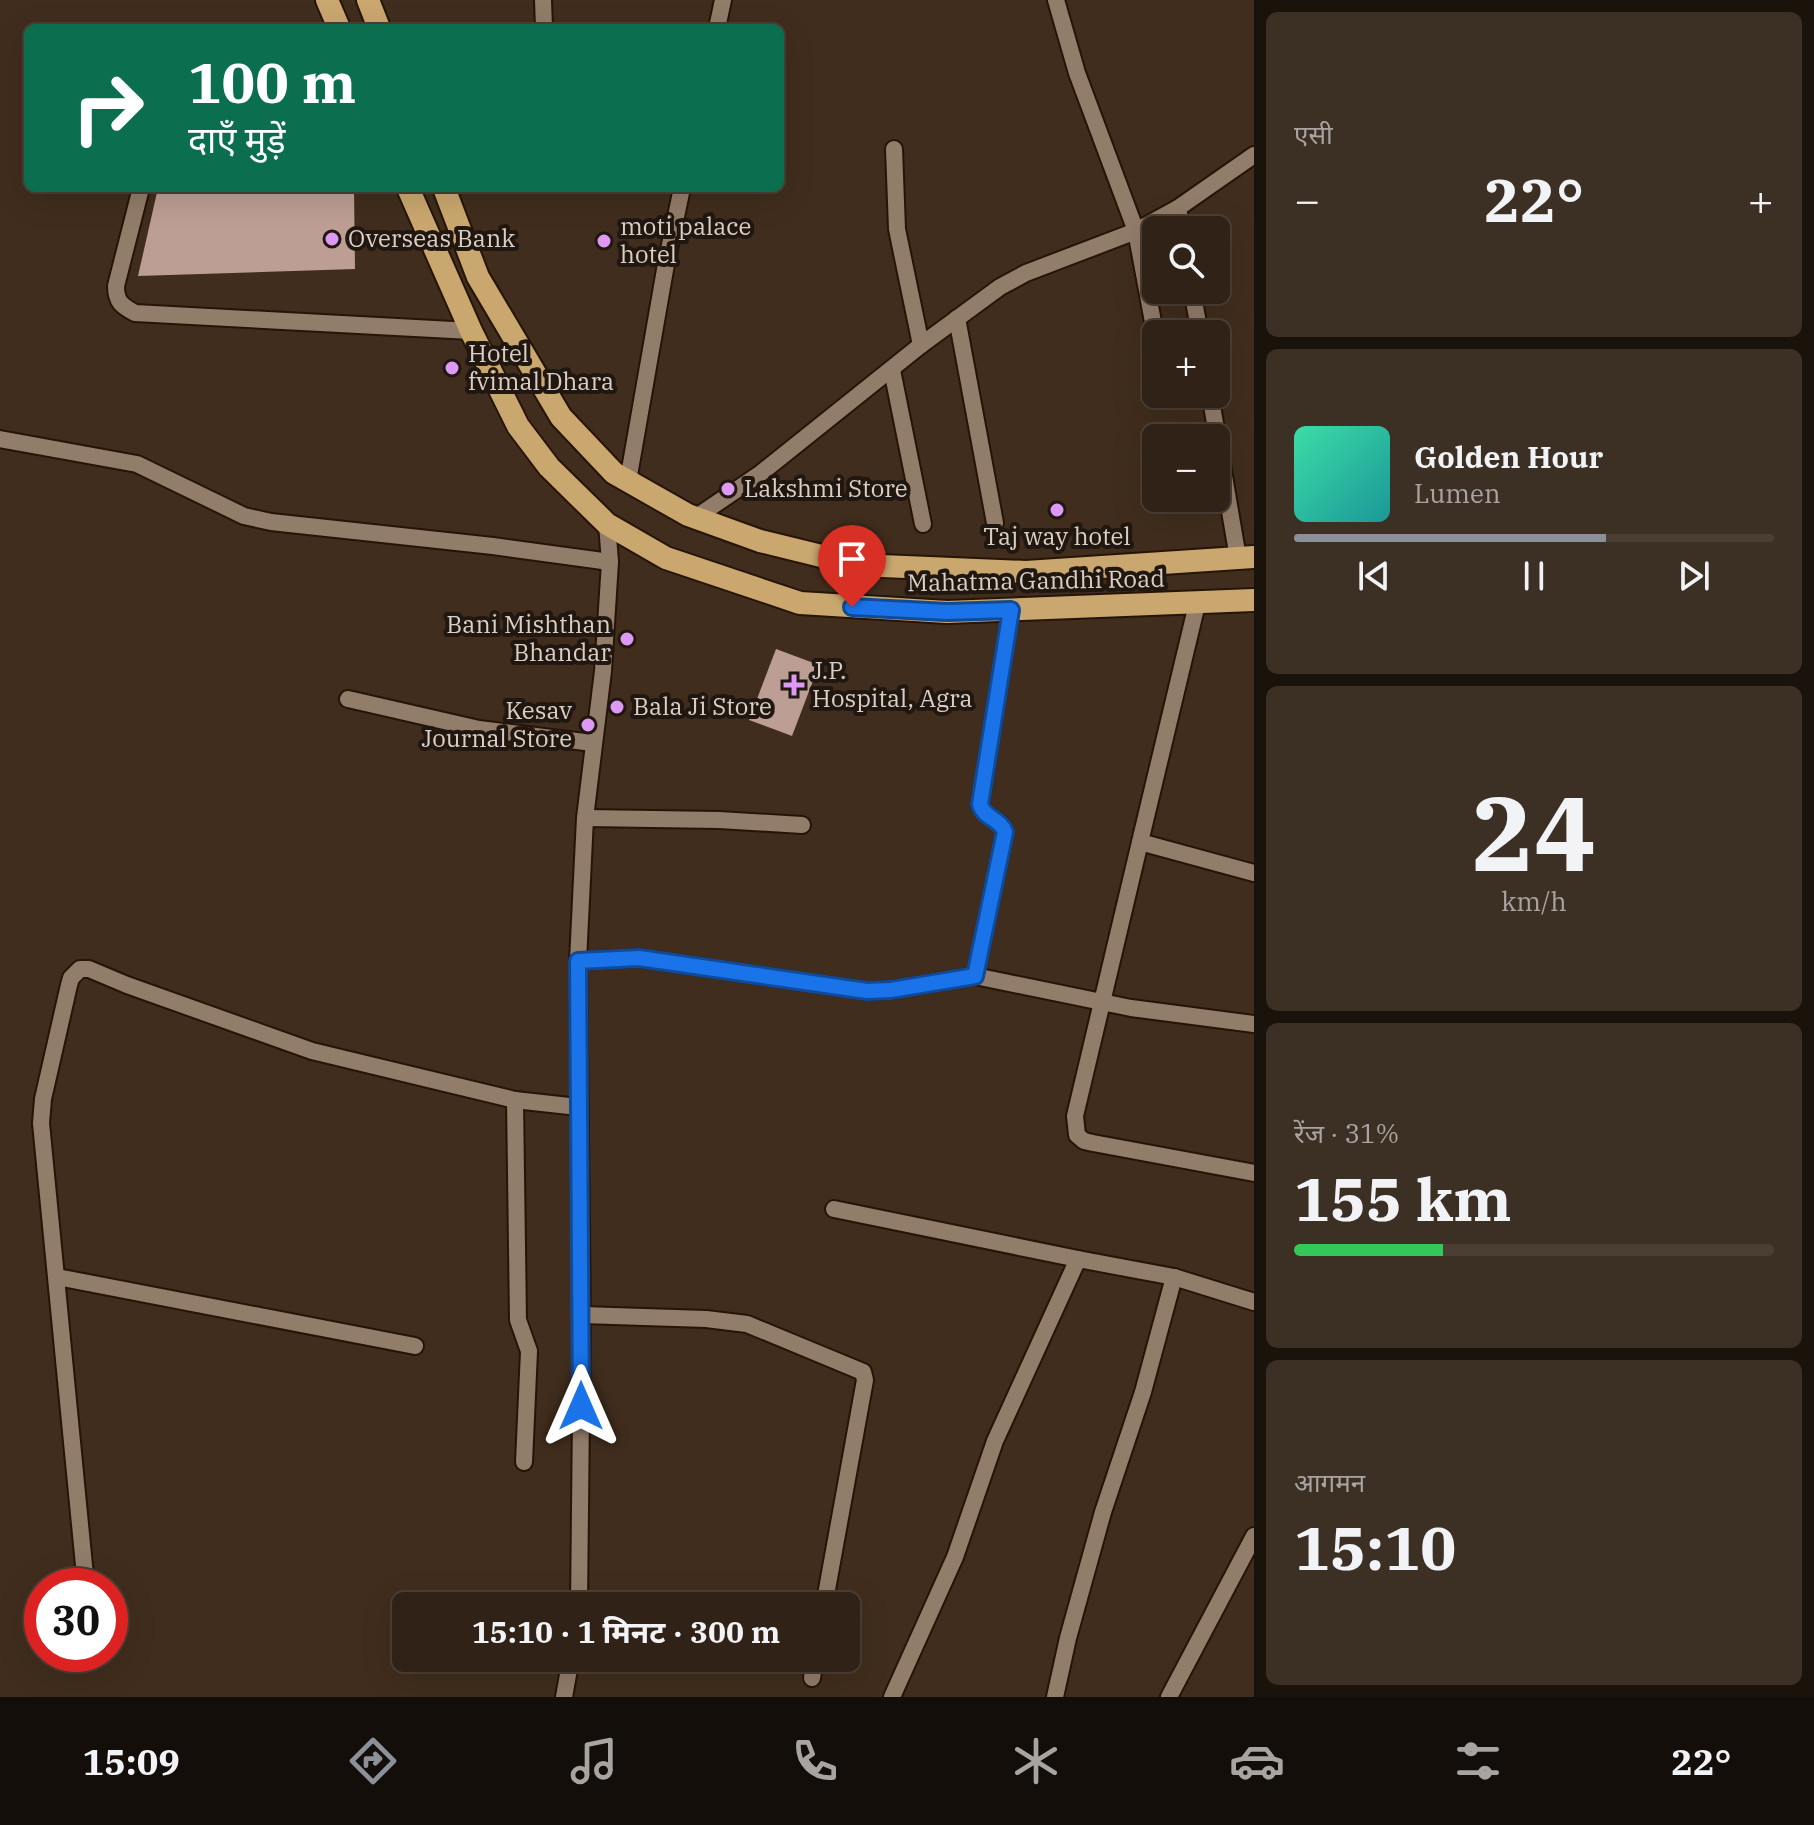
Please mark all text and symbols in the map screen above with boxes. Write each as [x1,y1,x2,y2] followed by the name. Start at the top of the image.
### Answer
[188,46,356,118] text: 100 m
[56,56,160,160] icon: right
[188,116,286,163] text: दाएँ मुड़ें
[1294,117,1333,151] text: एसी
[1484,160,1584,239] text: 22°
[1294,171,1320,228] text: −
[1748,171,1774,228] text: +
[620,210,751,270] place label: moti palace hotel
[1142,216,1230,512] map controls
[1142,216,1230,304] button: search
[348,222,515,254] place label: Overseas Bank
[323,230,341,248] marker: Overseas Bank
[595,232,613,250] marker: moti palace hotel
[1142,320,1230,408] button: +
[468,337,614,397] place label: Hotel fvimal Dhara
[443,359,461,377] marker: Hotel fvimal Dhara
[1142,424,1230,512] button: −
[1414,437,1603,476] text: Golden Hour
[744,472,908,504] place label: Lakshmi Store
[1414,476,1501,510] text: Lumen
[719,480,737,498] marker: Lakshmi Store
[1048,501,1066,519] marker: Taj way hotel
[983,520,1131,552] place label: Taj way hotel
[818,525,886,607] pin
[830,537,874,581] icon: arrive
[1352,554,1396,598] icon: previous
[1512,554,1556,598] icon: pause
[1672,554,1716,598] icon: next
[907,562,1165,598] street label: Mahatma Gandhi Road
[446,608,611,668] place label: Bani Mishthan Bhandar
[618,630,636,648] marker: Bani Mishthan Bhandar
[812,654,973,714] place label: J.P. Hospital, Agra
[783,674,805,696] marker: J.P. Hospital, Agra
[633,690,772,722] place label: Bala Ji Store
[421,694,572,754] place label: Kesav Journal Store
[608,698,626,716] marker: Bala Ji Store
[579,716,597,734] marker: Kesav Journal Store
[1472,764,1596,900] text: 24
[1501,884,1567,918] text: km/h
[1294,1116,1399,1150] text: रेंज · 31%
[1294,1159,1512,1238] text: 155 km
[539,1364,623,1448] position arrow
[1294,1465,1365,1499] text: आगमन
[1294,1508,1456,1587] text: 15:10
[24,1568,128,1672] speed limit sign: 30
[472,1612,780,1651] text: 15:10 · 1 मिनट · 300 m
[345,1733,401,1789] icon: directions
[566,1733,622,1789] icon: music
[787,1733,843,1789] icon: phone
[1008,1733,1064,1789] icon: climate
[1229,1733,1285,1789] icon: car
[1450,1733,1506,1789] icon: filters
[83,1738,180,1785] text: 15:09
[1671,1738,1731,1785] text: 22°

